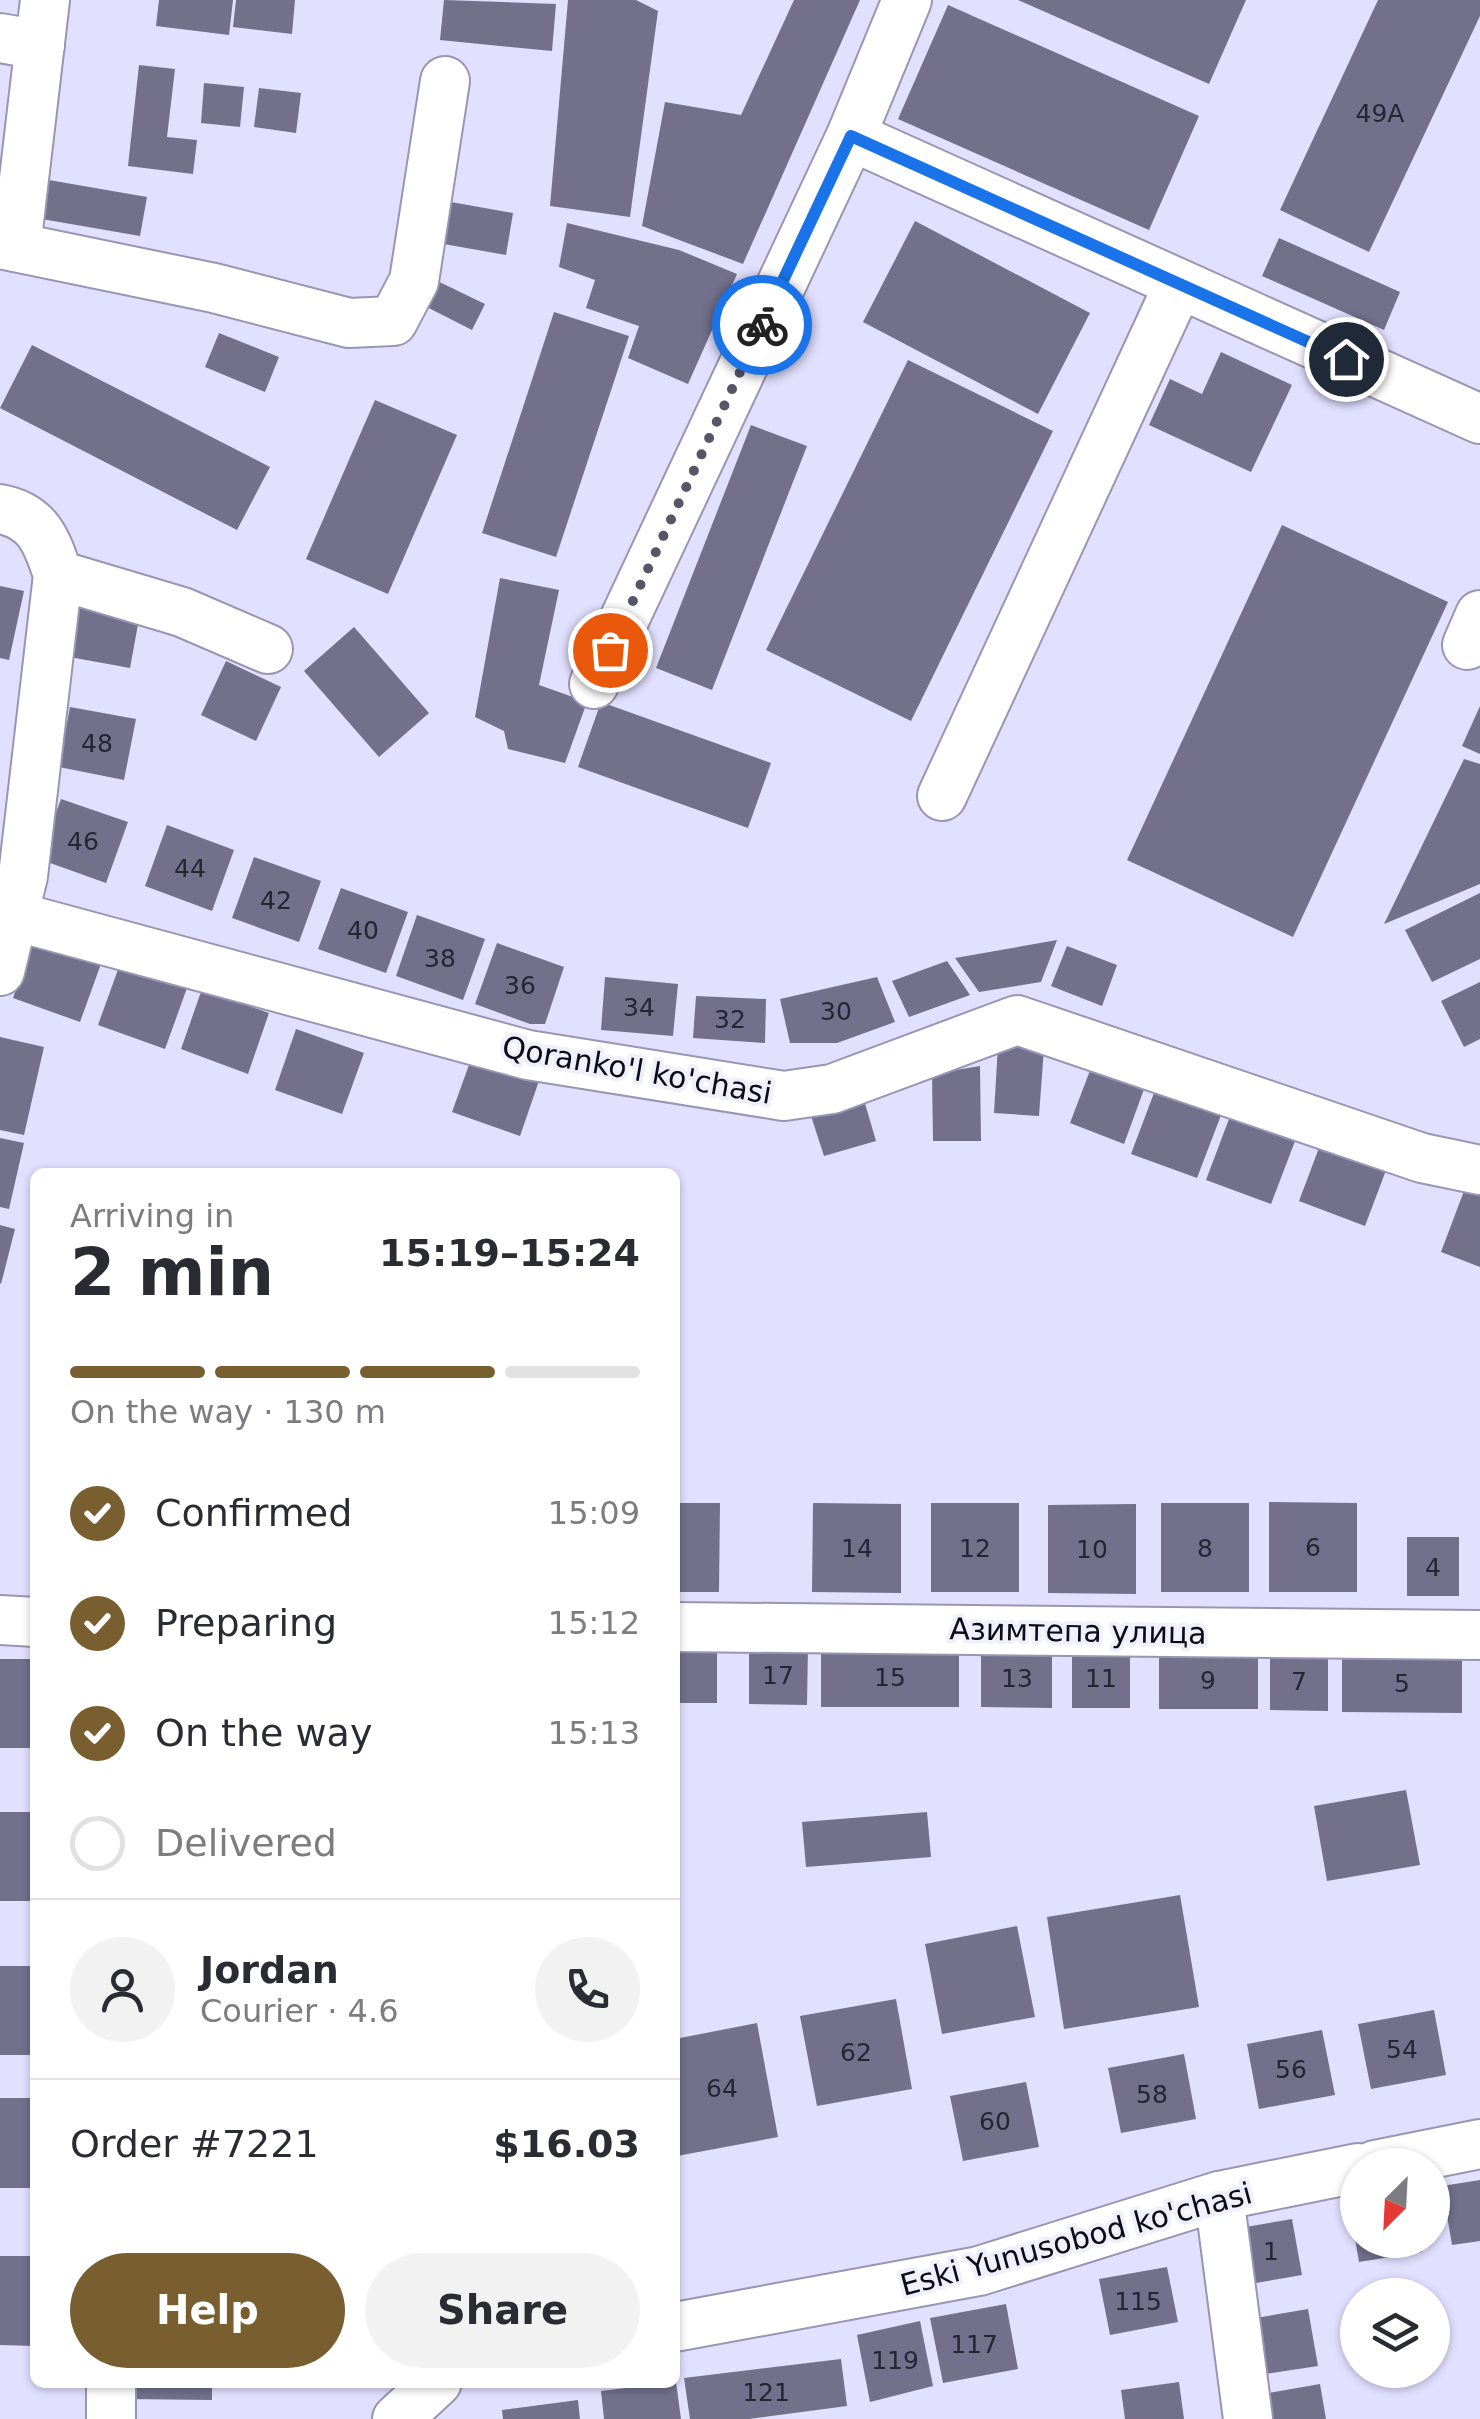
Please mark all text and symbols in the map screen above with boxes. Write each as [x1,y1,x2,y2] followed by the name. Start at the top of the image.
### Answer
[1356,99,1404,128] house number: 49А
[712,275,812,375] courier
[735,298,790,353] icon: bike
[1304,317,1389,402] pin
[1319,332,1374,387] icon: home
[568,608,653,693] pin
[583,623,638,678] icon: bag
[81,729,113,758] house number: 48
[67,827,99,856] house number: 46
[174,854,206,883] house number: 44
[260,886,292,915] house number: 42
[347,916,379,945] house number: 40
[424,944,456,973] house number: 38
[504,971,536,1000] house number: 36
[623,993,655,1022] house number: 34
[820,997,852,1026] house number: 30
[714,1005,746,1034] house number: 32
[499,1029,775,1111] street label: Qoranko'l ko'chasi
[70,1197,234,1235] text: Arriving in
[379,1231,640,1275] text: 15:19–15:24
[70,1235,274,1310] text: 2 min
[70,1393,386,1431] text: On the way · 130 m
[70,1486,125,1541] icon: check
[155,1491,352,1535] text: Confirmed
[548,1494,640,1532] text: 15:09
[1305,1533,1321,1562] house number: 6
[841,1534,873,1563] house number: 14
[959,1534,991,1563] house number: 12
[1197,1534,1213,1563] house number: 8
[1076,1535,1108,1564] house number: 10
[1425,1553,1441,1582] house number: 4
[70,1596,125,1651] icon: check
[155,1601,337,1645] text: Preparing
[548,1604,640,1642] text: 15:12
[949,1611,1207,1651] street label: Азимтепа улица
[762,1661,794,1690] house number: 17
[874,1663,906,1692] house number: 15
[1001,1664,1033,1693] house number: 13
[1085,1664,1117,1693] house number: 11
[1200,1666,1216,1695] house number: 9
[1291,1667,1307,1696] house number: 7
[1394,1669,1410,1698] house number: 5
[70,1706,125,1761] icon: check
[155,1711,372,1755] text: On the way
[548,1714,640,1752] text: 15:13
[155,1821,337,1865] text: Delivered
[70,1937,175,2042] button: person
[535,1937,640,2042] button: phone
[200,1948,339,1992] text: Jordan
[200,1992,399,2030] text: Courier · 4.6
[1386,2035,1418,2064] house number: 54
[840,2038,872,2067] house number: 62
[1275,2055,1307,2084] house number: 56
[706,2074,738,2103] house number: 64
[1136,2080,1168,2109] house number: 58
[979,2107,1011,2136] house number: 60
[70,2122,319,2166] text: Order #7221
[493,2122,640,2166] text: $16.03
[1340,2148,1450,2258] north arrow
[1340,2148,1450,2388] map controls
[896,2175,1256,2303] street label: Eski Yunusobod ko'chasi
[1263,2237,1279,2266] house number: 1
[70,2253,345,2368] button: Help
[365,2253,640,2368] button: Share
[1340,2278,1450,2388] button: layers
[1114,2287,1162,2316] house number: 115
[950,2330,998,2359] house number: 117
[871,2346,919,2375] house number: 119
[742,2378,790,2407] house number: 121

